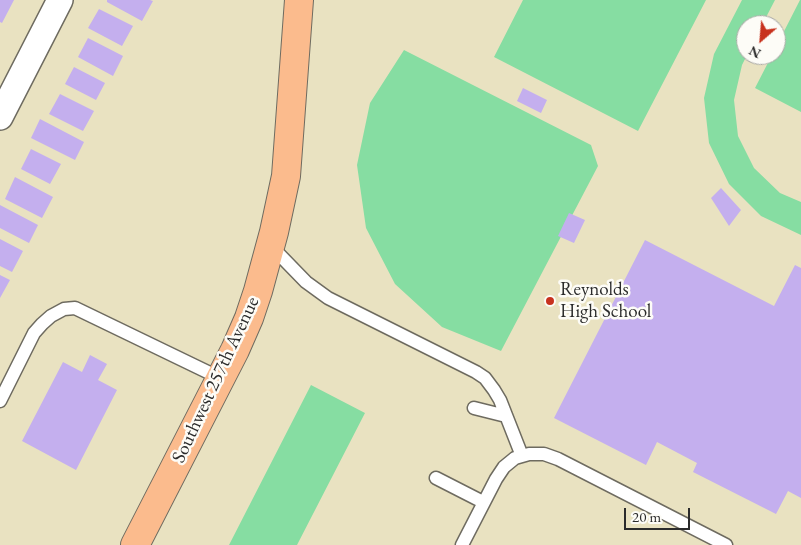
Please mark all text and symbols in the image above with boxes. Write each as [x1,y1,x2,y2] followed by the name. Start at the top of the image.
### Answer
[736,15,786,65] north arrow
[746,42,764,63] text: N
[560,279,651,323] place label: Reynolds High School
[167,293,265,467] street label: Southwest 257th Avenue
[544,295,556,307] marker: Reynolds High School
[626,498,692,530] scale bar
[632,507,661,526] text: 20 m

